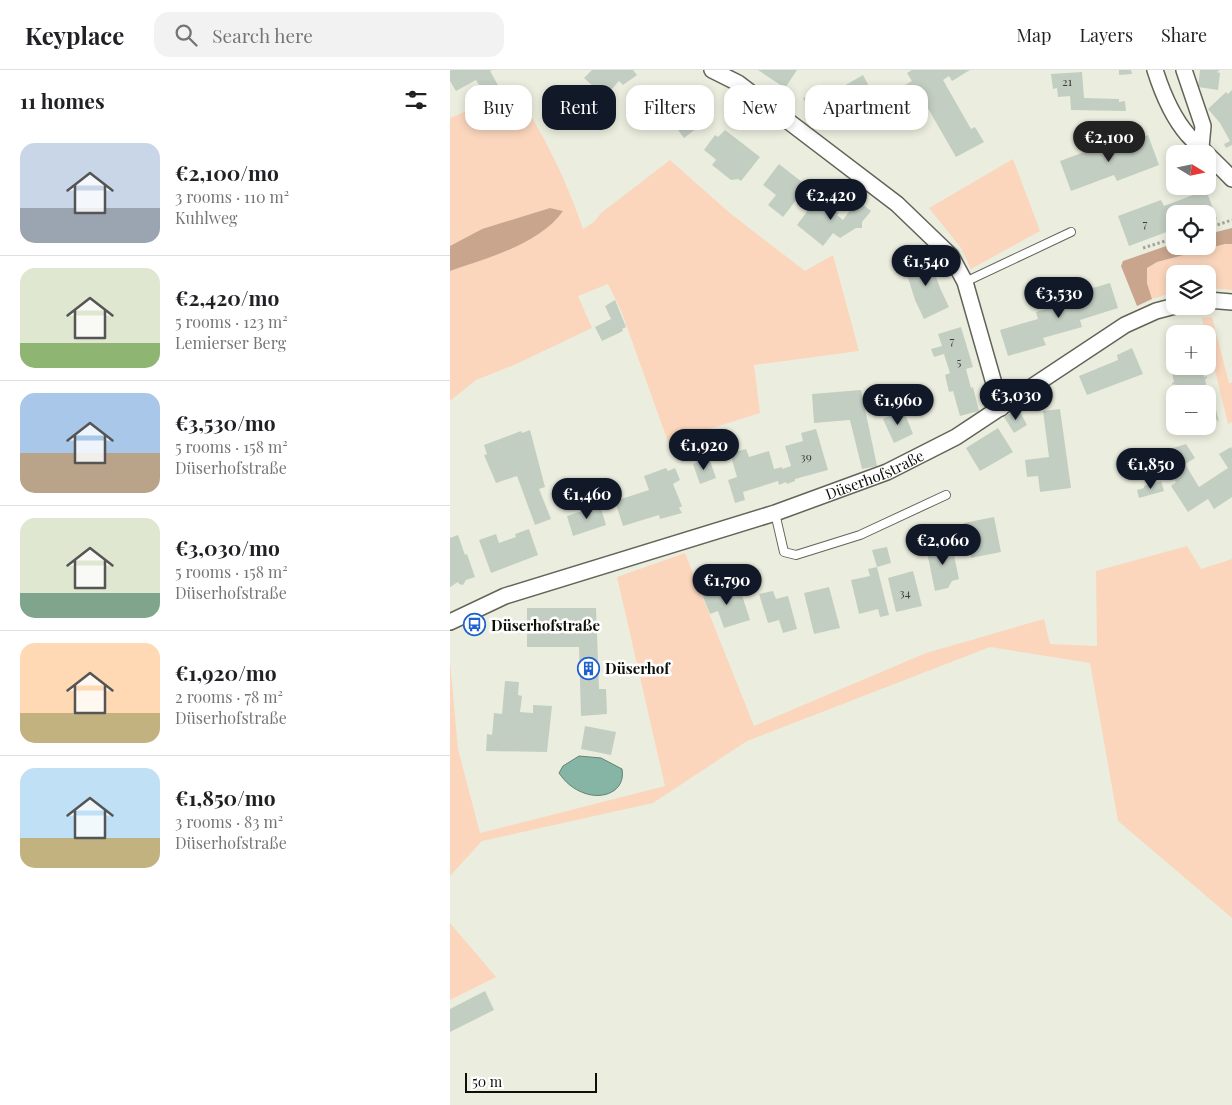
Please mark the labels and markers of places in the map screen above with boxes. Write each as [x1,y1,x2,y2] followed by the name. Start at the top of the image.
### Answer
[1068,121,1150,163] pin: €2,100
[790,178,872,221] pin: €2,420
[885,244,967,287] pin: €1,540
[1018,276,1100,319] pin: €3,530
[975,378,1057,421] pin: €3,030
[857,384,939,426] pin: €1,960
[663,428,745,471] pin: €1,920
[1110,448,1192,490] pin: €1,850
[546,478,628,520] pin: €1,460
[902,524,984,566] pin: €2,060
[686,564,768,606] pin: €1,790
[463,613,487,637] bus stop icon: Düserhofstraße
[491,615,600,635] place label: Düserhofstraße
[577,656,601,680] building icon: Düserhof
[605,658,671,678] place label: Düserhof

